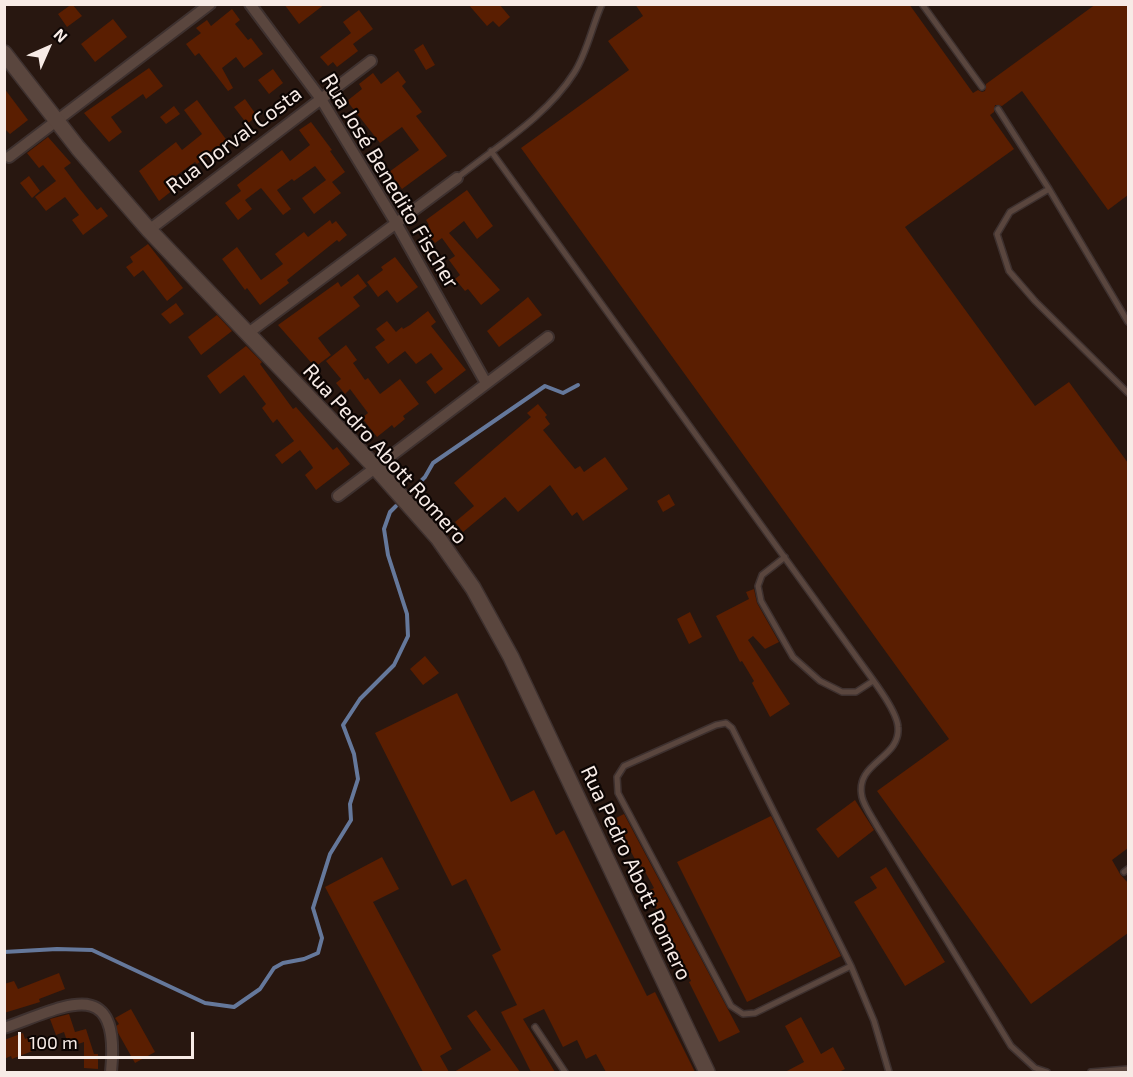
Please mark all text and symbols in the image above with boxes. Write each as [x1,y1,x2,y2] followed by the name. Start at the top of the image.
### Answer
[18,18,78,78] north arrow
[50,24,72,46] text: N
[316,69,464,293] street label: Rua José Benedito Fischer
[161,81,307,199] street label: Rua Dorval Costa
[297,359,473,549] street label: Rua Pedro Abott Romero
[575,762,697,984] street label: Rua Pedro Abott Romero
[21,1020,196,1058] scale bar
[29,1031,78,1053] text: 100 m

